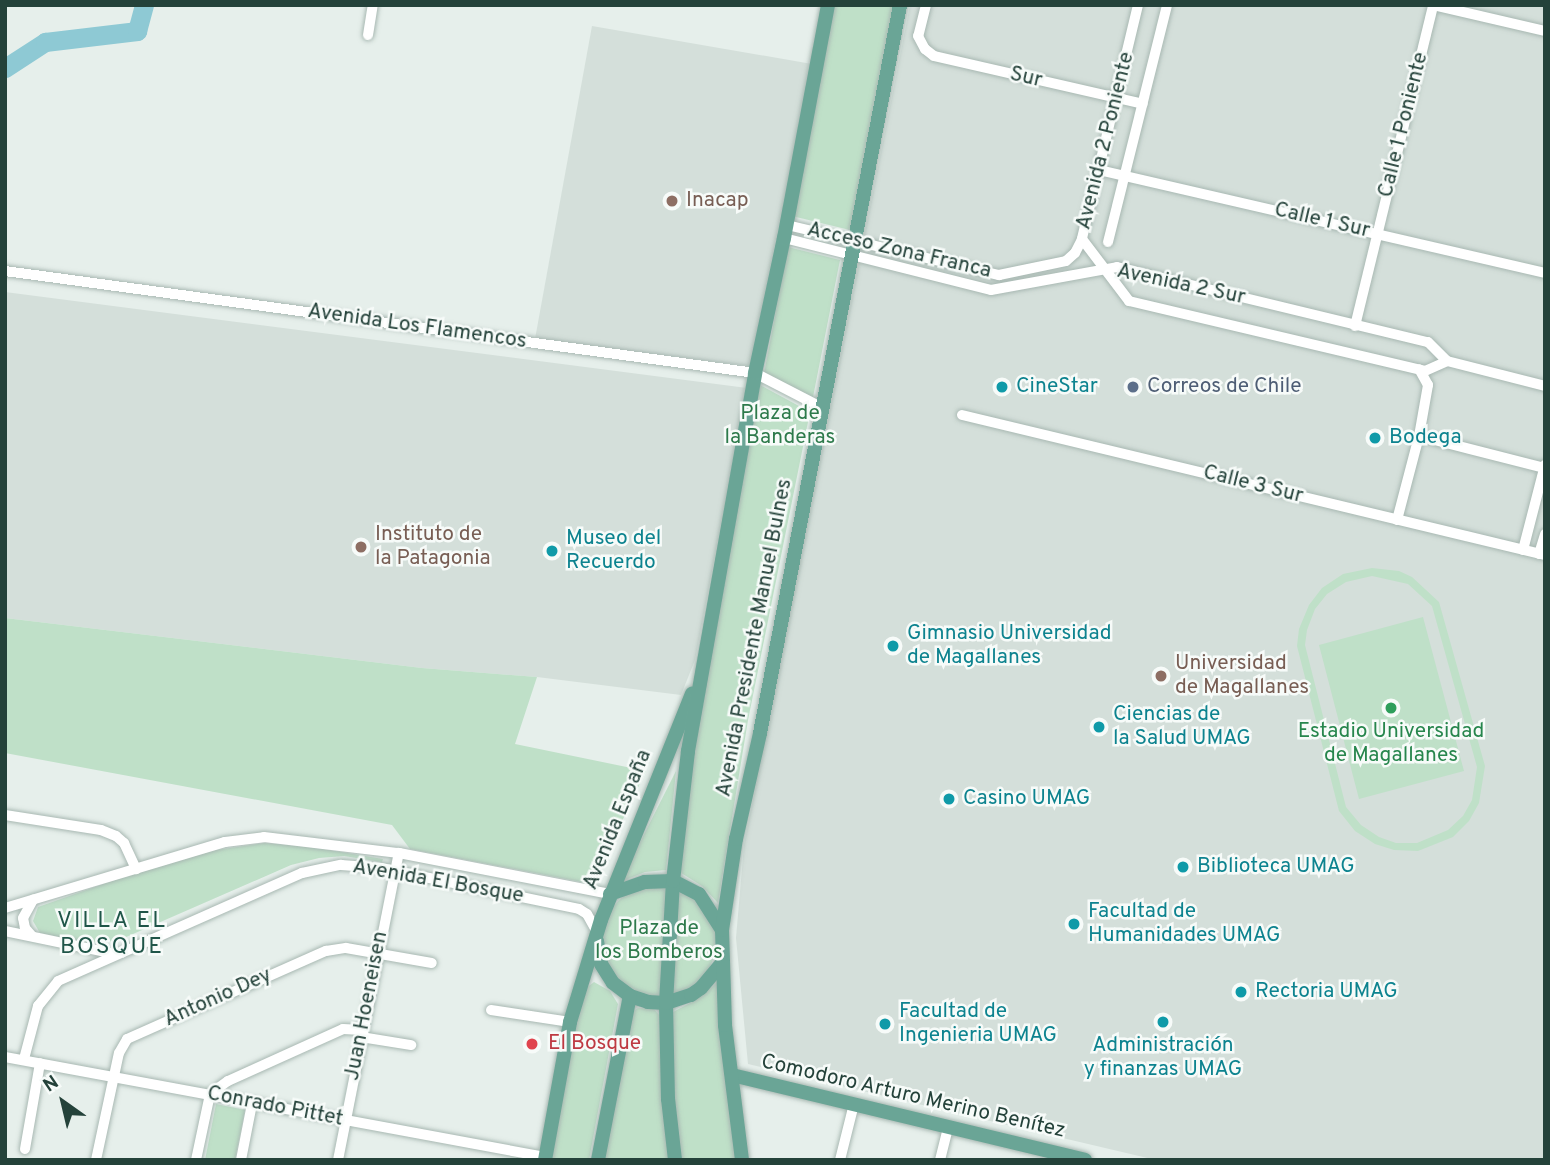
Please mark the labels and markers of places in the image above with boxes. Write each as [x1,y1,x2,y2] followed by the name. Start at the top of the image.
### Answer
[686,188,749,214] place label: Inacap
[664,193,680,209] marker: Inacap
[1016,374,1098,400] place label: CineStar
[1147,374,1302,400] place label: Correos de Chile
[994,379,1010,395] marker: CineStar
[1125,379,1141,395] marker: Correos de Chile
[1389,425,1462,451] place label: Bodega
[1367,430,1383,446] marker: Bodega
[375,522,491,572] place label: Instituto de la Patagonia
[566,526,661,576] place label: Museo del Recuerdo
[353,539,369,555] marker: Instituto de la Patagonia
[544,543,560,559] marker: Museo del Recuerdo
[907,621,1112,671] place label: Gimnasio Universidad de Magallanes
[885,638,901,654] marker: Gimnasio Universidad de Magallanes
[1175,651,1309,701] place label: Universidad de Magallanes
[1153,668,1169,684] marker: Universidad de Magallanes
[1383,700,1399,716] marker: Estadio Universidad de Magallanes
[1113,702,1251,752] place label: Ciencias de la Salud UMAG
[1091,719,1107,735] marker: Ciencias de la Salud UMAG
[1298,719,1484,769] place label: Estadio Universidad de Magallanes
[963,786,1090,812] place label: Casino UMAG
[941,791,957,807] marker: Casino UMAG
[1197,854,1355,880] place label: Biblioteca UMAG
[1175,859,1191,875] marker: Biblioteca UMAG
[1088,899,1281,949] place label: Facultad de Humanidades UMAG
[1066,916,1082,932] marker: Facultad de Humanidades UMAG
[1255,979,1398,1005] place label: Rectoria UMAG
[1233,984,1249,1000] marker: Rectoria UMAG
[899,999,1057,1049] place label: Facultad de Ingenieria UMAG
[1155,1014,1171,1030] marker: Administración y finanzas UMAG
[877,1016,893,1032] marker: Facultad de Ingenieria UMAG
[548,1031,641,1057] place label: El Bosque
[1084,1033,1242,1083] place label: Administración y finanzas UMAG
[522,1034,542,1054] marker: El Bosque

